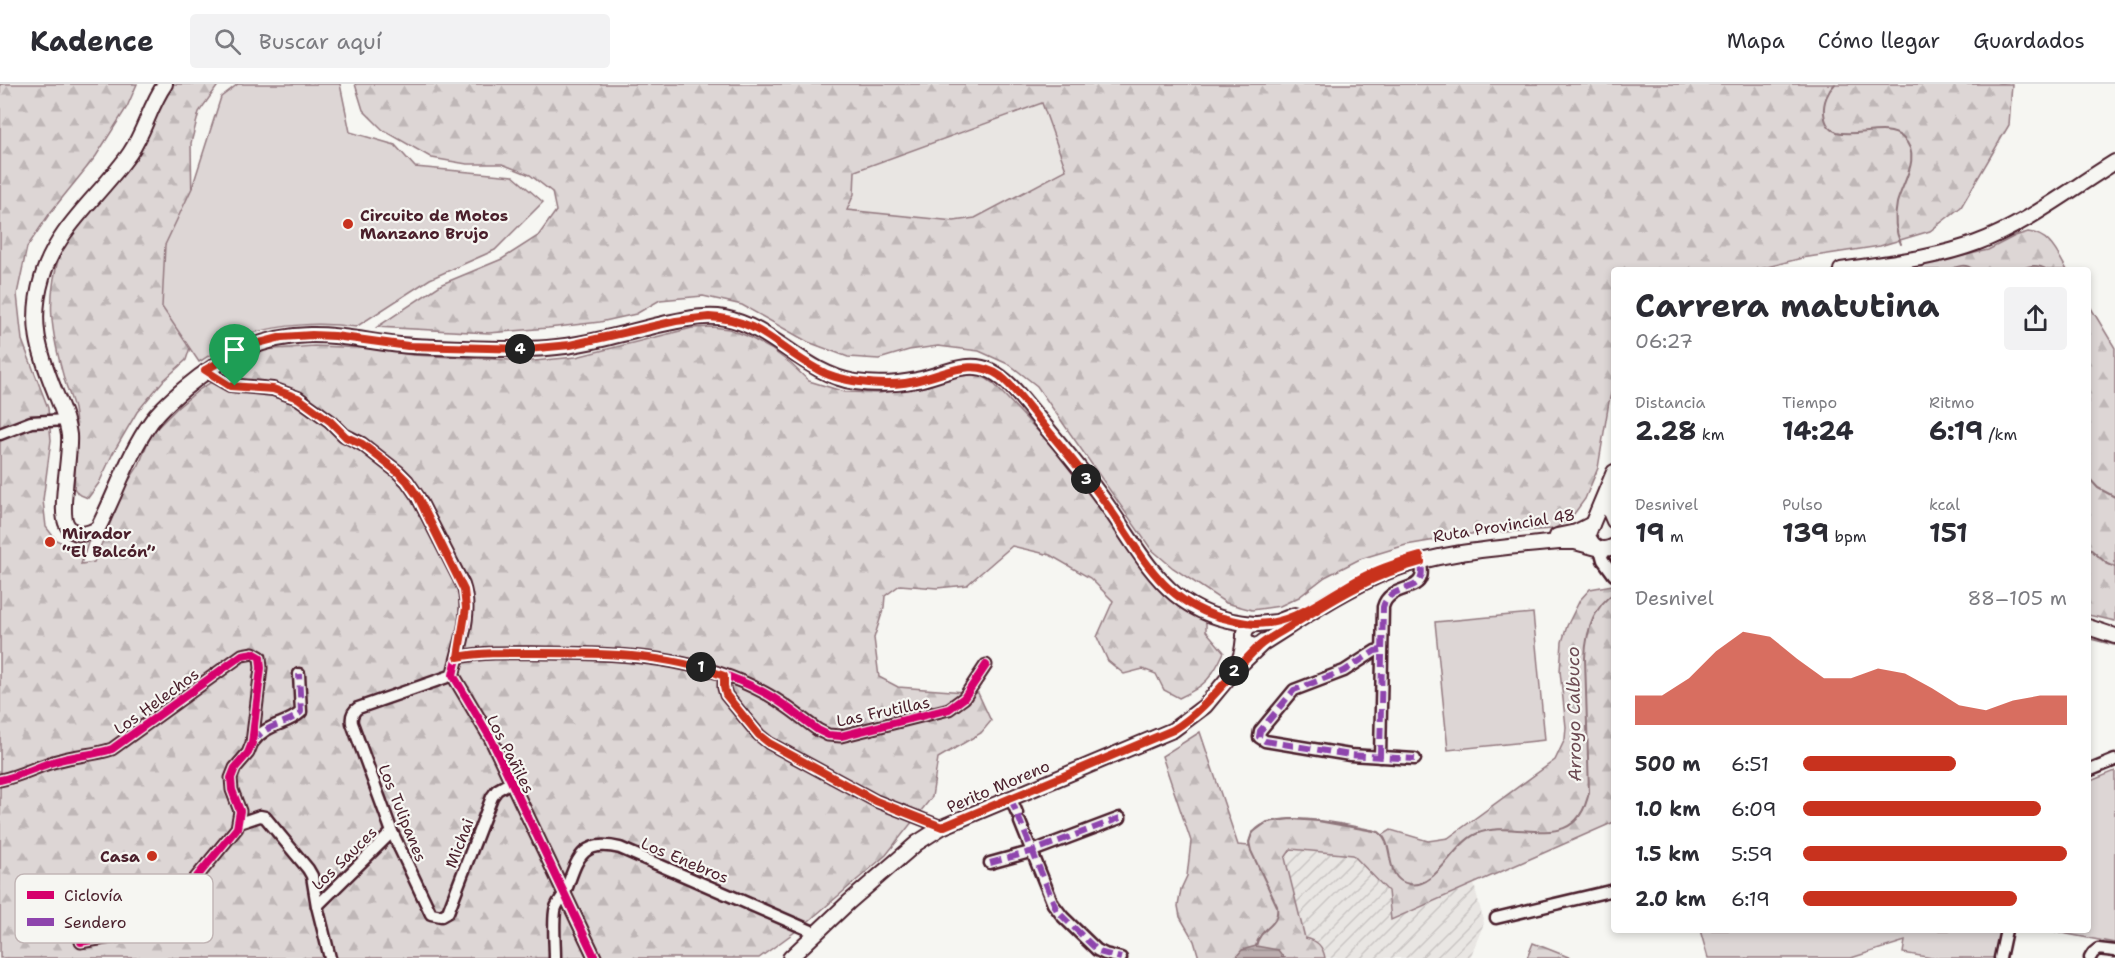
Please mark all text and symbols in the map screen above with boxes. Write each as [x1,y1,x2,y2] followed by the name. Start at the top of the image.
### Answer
[190,14,610,68] search box
[30,22,154,60] text: Kadence
[211,25,244,58] icon: search
[259,27,382,56] text: Buscar aquí
[1727,27,1785,55] text: Mapa
[1818,27,1940,55] text: Cómo llegar
[1973,27,2085,55] text: Guardados
[360,205,508,244] place label: Circuito de Motos Manzano Brujo
[341,217,355,231] marker: Circuito de Motos Manzano Brujo
[1635,283,1940,328] text: Carrera matutina
[2004,287,2067,350] button: share
[209,324,260,386] pin
[1635,328,1693,354] text: 06:27
[218,333,251,366] icon: arrive
[505,334,535,364] pin: 4
[514,338,526,359] text: 4
[1635,392,1706,413] text: Distancia
[1782,392,1837,413] text: Tiempo
[1929,392,1974,413] text: Ritmo
[1635,413,1696,448] text: 2.28
[1782,413,1854,448] text: 14:24
[1929,413,1983,448] text: 6:19
[1696,424,1724,445] text: km
[1983,424,2017,445] text: /km
[1071,464,1101,494] pin: 3
[1080,468,1092,489] text: 3
[1635,494,1698,515] text: Desnivel
[1782,494,1823,515] text: Pulso
[1929,494,1960,515] text: kcal
[1431,504,1577,547] street label: Ruta Provincial 48
[1635,515,1665,550] text: 19
[1782,515,1829,550] text: 139
[1929,515,1968,550] text: 151
[62,523,156,562] place label: Mirador “El Balcón”
[1665,526,1684,547] text: m
[1829,526,1867,547] text: bpm
[43,535,57,549] marker: Mirador “El Balcón”
[1635,585,1714,611] text: Desnivel
[1968,585,2067,611] text: 88–105 m
[1561,646,1587,782] water label: Arroyo Calbuco
[686,652,716,682] pin: 1
[697,656,705,677] text: 1
[1219,656,1249,686] pin: 2
[1228,660,1240,681] text: 2
[110,663,203,739] street label: Los Helechos
[835,691,932,732] street label: Las Frutillas
[482,711,539,797] street label: Los Pañiles
[1635,751,1701,777] text: 500 m
[1731,751,1769,777] text: 6:51
[943,755,1053,818] street label: Perito Moreno
[373,761,432,865] street label: Los Tulipanes
[1635,796,1700,822] text: 1.0 km
[1731,796,1777,822] text: 6:09
[440,815,479,871] street label: Michai
[307,822,382,895] street label: Los Sauces
[638,833,732,888] street label: Los Enebros
[1635,841,1699,867] text: 1.5 km
[1731,841,1773,867] text: 5:59
[100,846,140,867] place label: Casa
[145,849,159,863] marker: Casa
[15,874,213,943] legend
[64,885,123,906] text: Ciclovía
[1635,886,1706,912] text: 2.0 km
[1731,886,1770,912] text: 6:19
[64,912,126,933] text: Sendero

